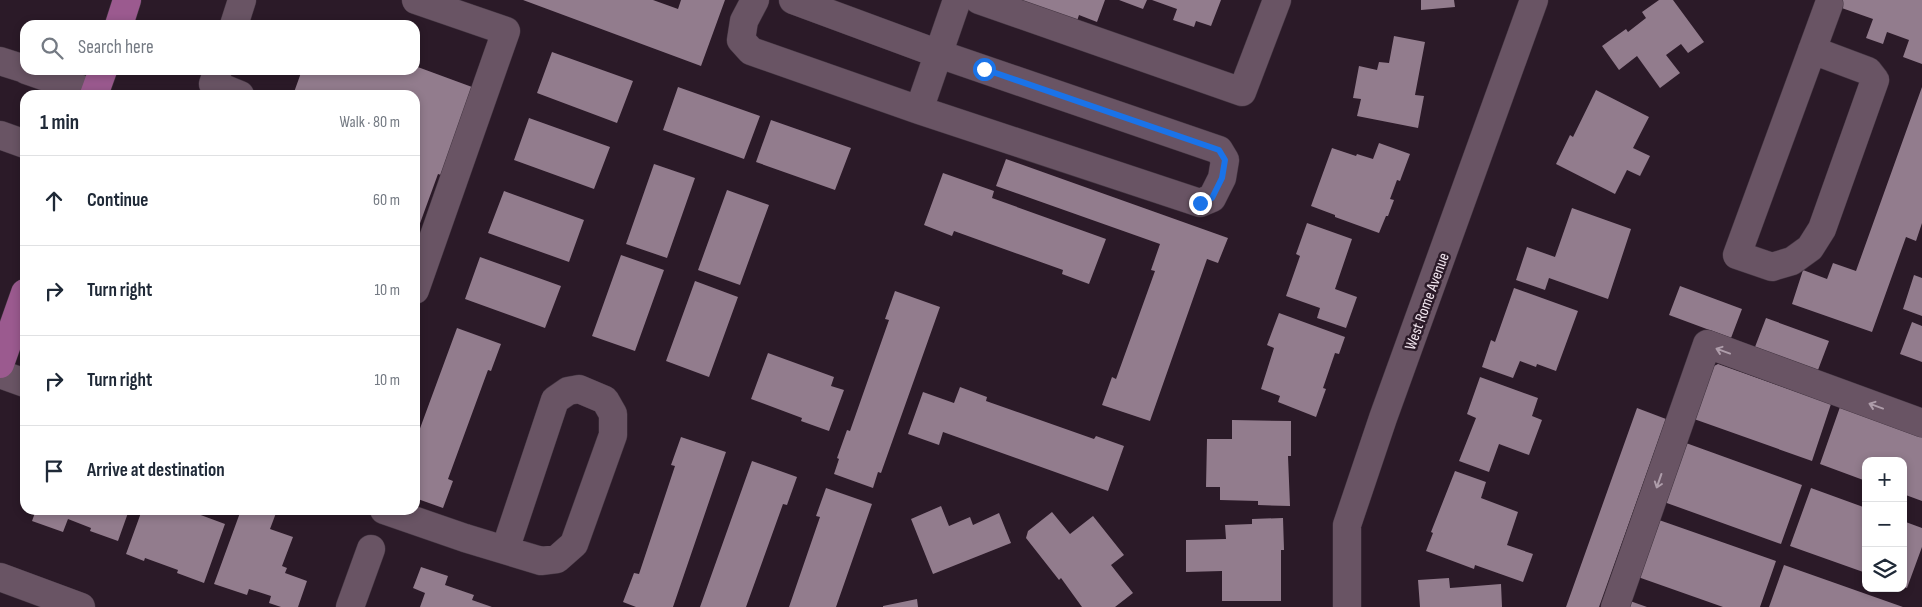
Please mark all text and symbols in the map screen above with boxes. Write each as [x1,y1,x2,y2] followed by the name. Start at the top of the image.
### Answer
[20,20,420,75] search box
[38,34,66,62] icon: search
[78,36,154,59] text: Search here
[973,58,996,81] route start
[40,110,79,135] text: 1 min
[340,113,400,132] text: Walk · 80 m
[40,187,68,215] icon: ahead
[87,189,148,212] text: Continue
[373,191,400,210] text: 60 m
[1189,192,1212,215] route end
[1401,250,1454,353] street label: West Rome Avenue
[40,277,68,305] icon: right
[87,279,152,302] text: Turn right
[374,281,400,300] text: 10 m
[1716,346,1732,355] one-way arrow
[40,367,68,395] icon: right
[87,369,152,392] text: Turn right
[374,371,400,390] text: 10 m
[1869,401,1884,410] one-way arrow
[40,457,68,485] icon: arrive
[1862,457,1907,592] map controls
[1862,457,1907,502] button: +
[87,459,225,482] text: Arrive at destination
[1654,473,1663,488] one-way arrow
[1862,502,1907,547] button: −
[1862,547,1907,592] button: layers

